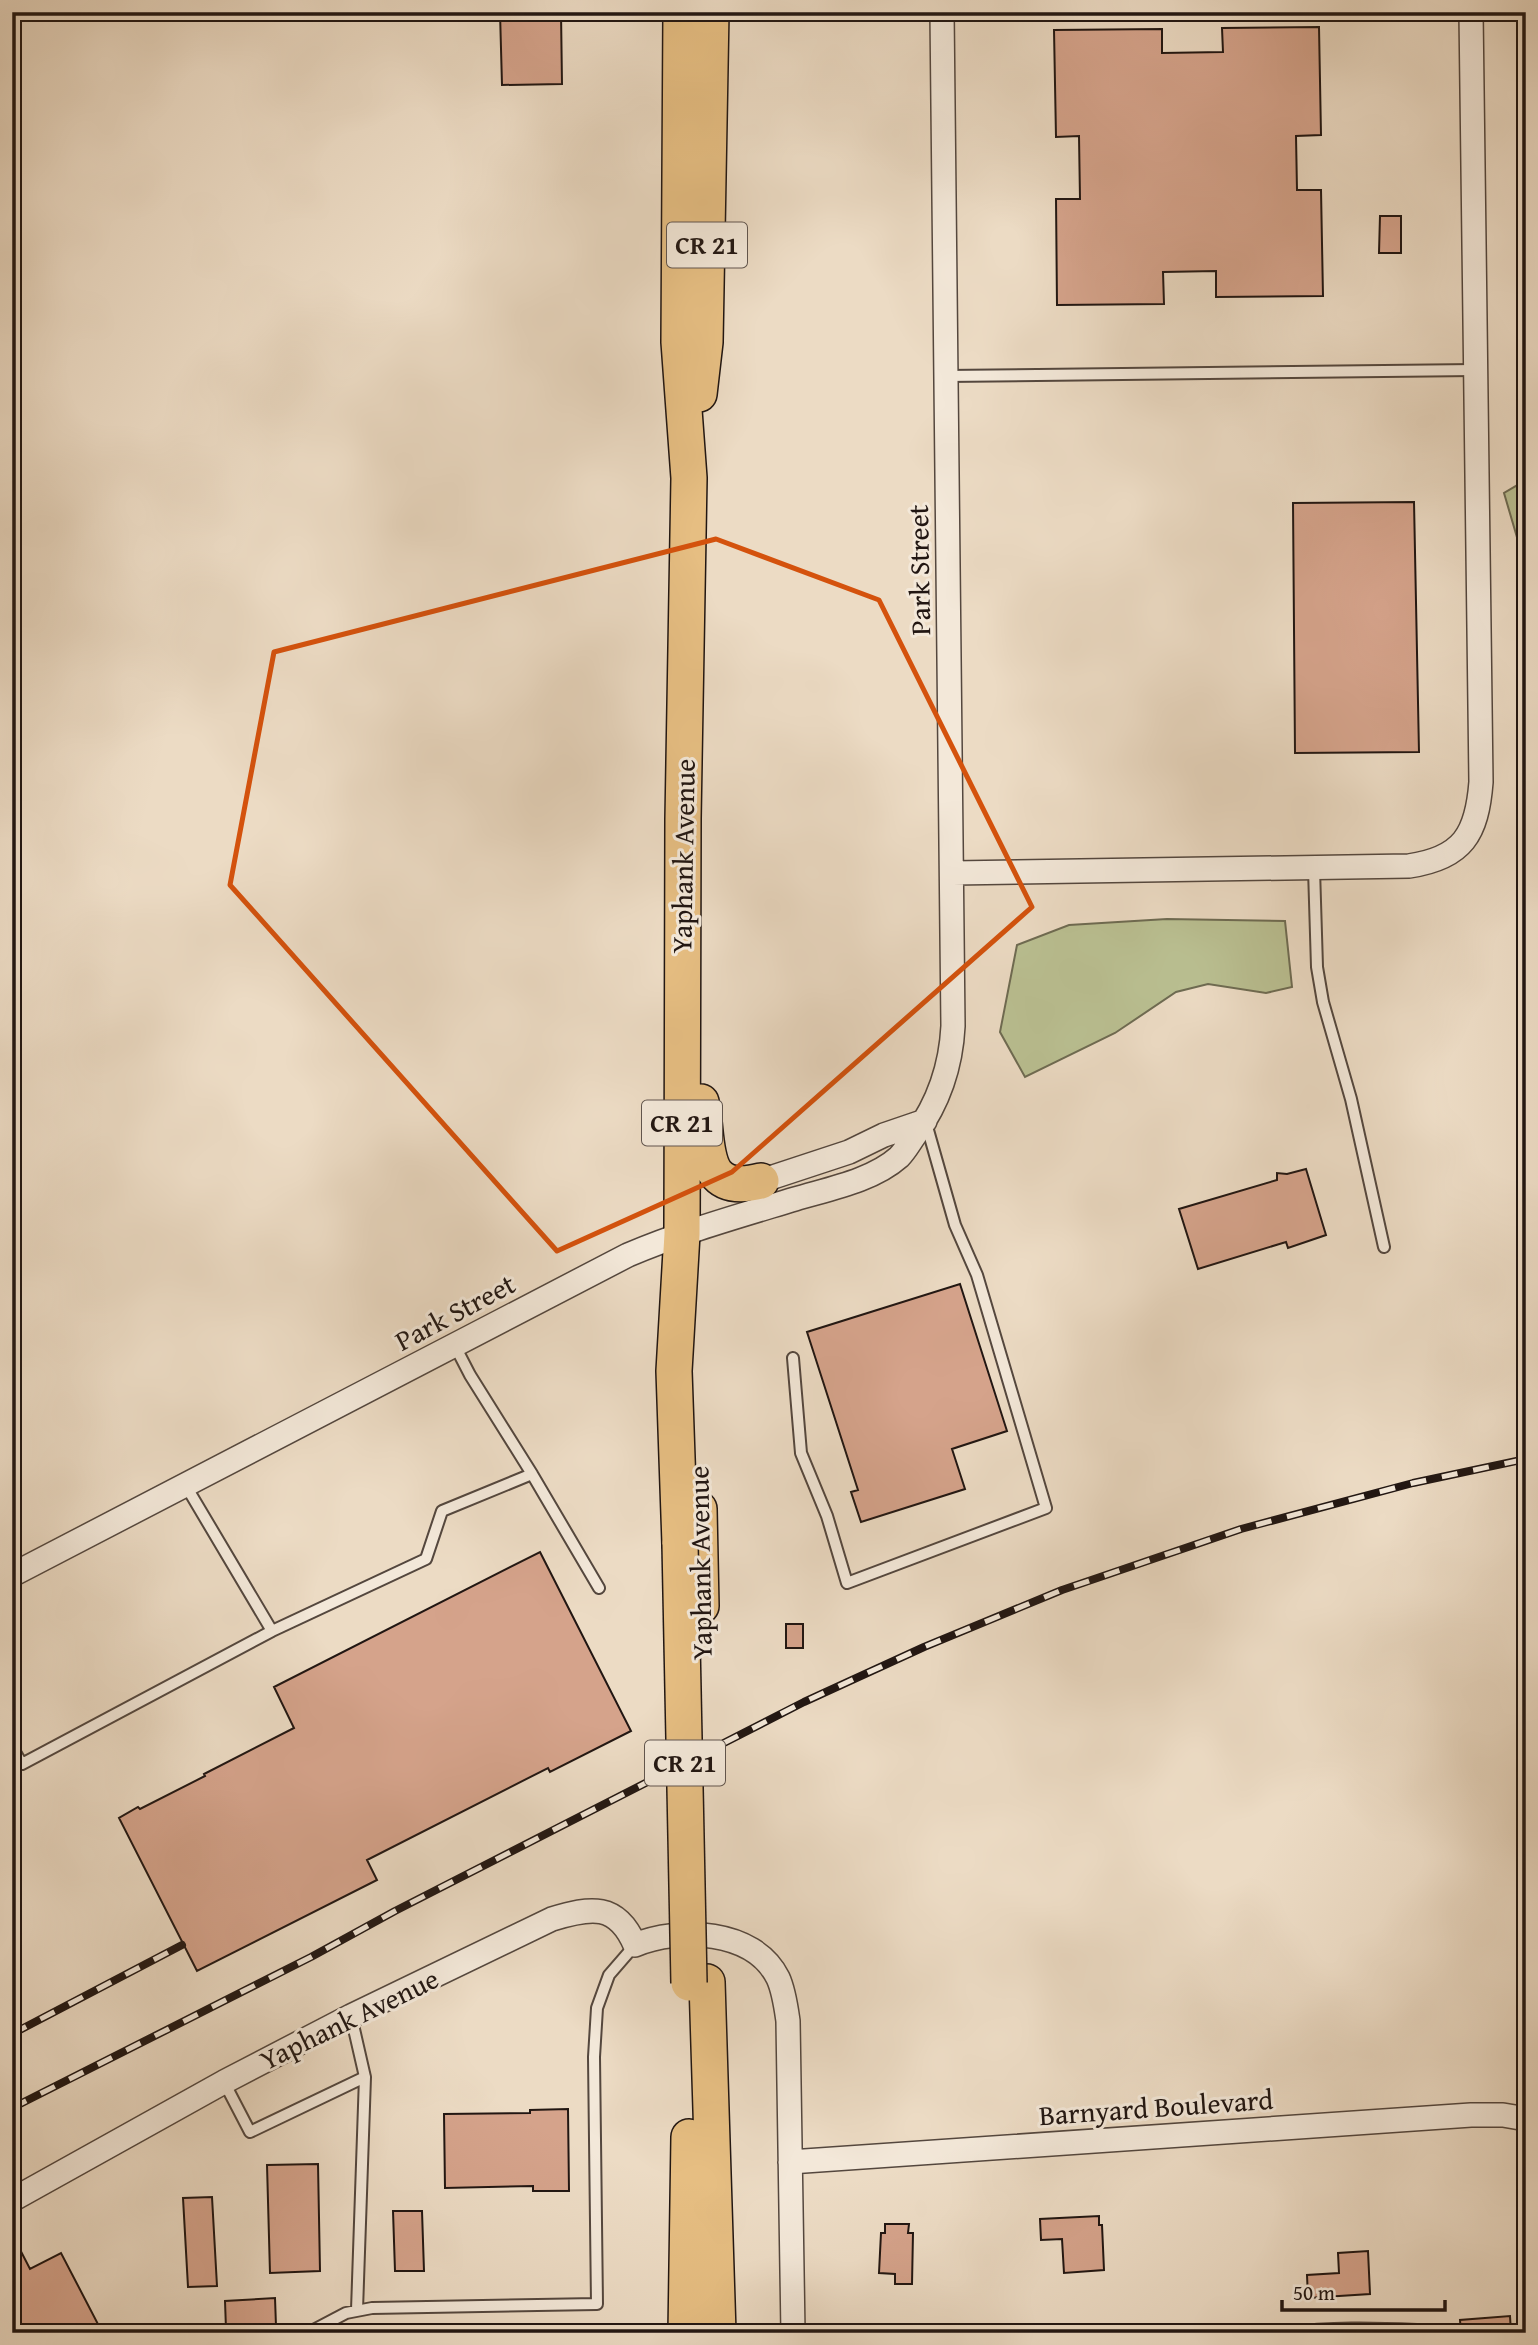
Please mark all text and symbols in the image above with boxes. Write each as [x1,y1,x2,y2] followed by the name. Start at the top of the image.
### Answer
[667,222,747,268] road number: CR 21
[897,504,940,636] street label: Park Street
[660,758,705,954] street label: Yaphank Avenue
[642,1100,722,1146] road number: CR 21
[387,1263,522,1360] street label: Park Street
[677,1465,722,1661] street label: Yaphank Avenue
[645,1740,725,1786] road number: CR 21
[252,1957,445,2080] street label: Yaphank Avenue
[1038,2078,1274,2135] street label: Barnyard Boulevard
[1282,2268,1445,2312] scale bar
[1293,2277,1335,2308] text: 50 m

